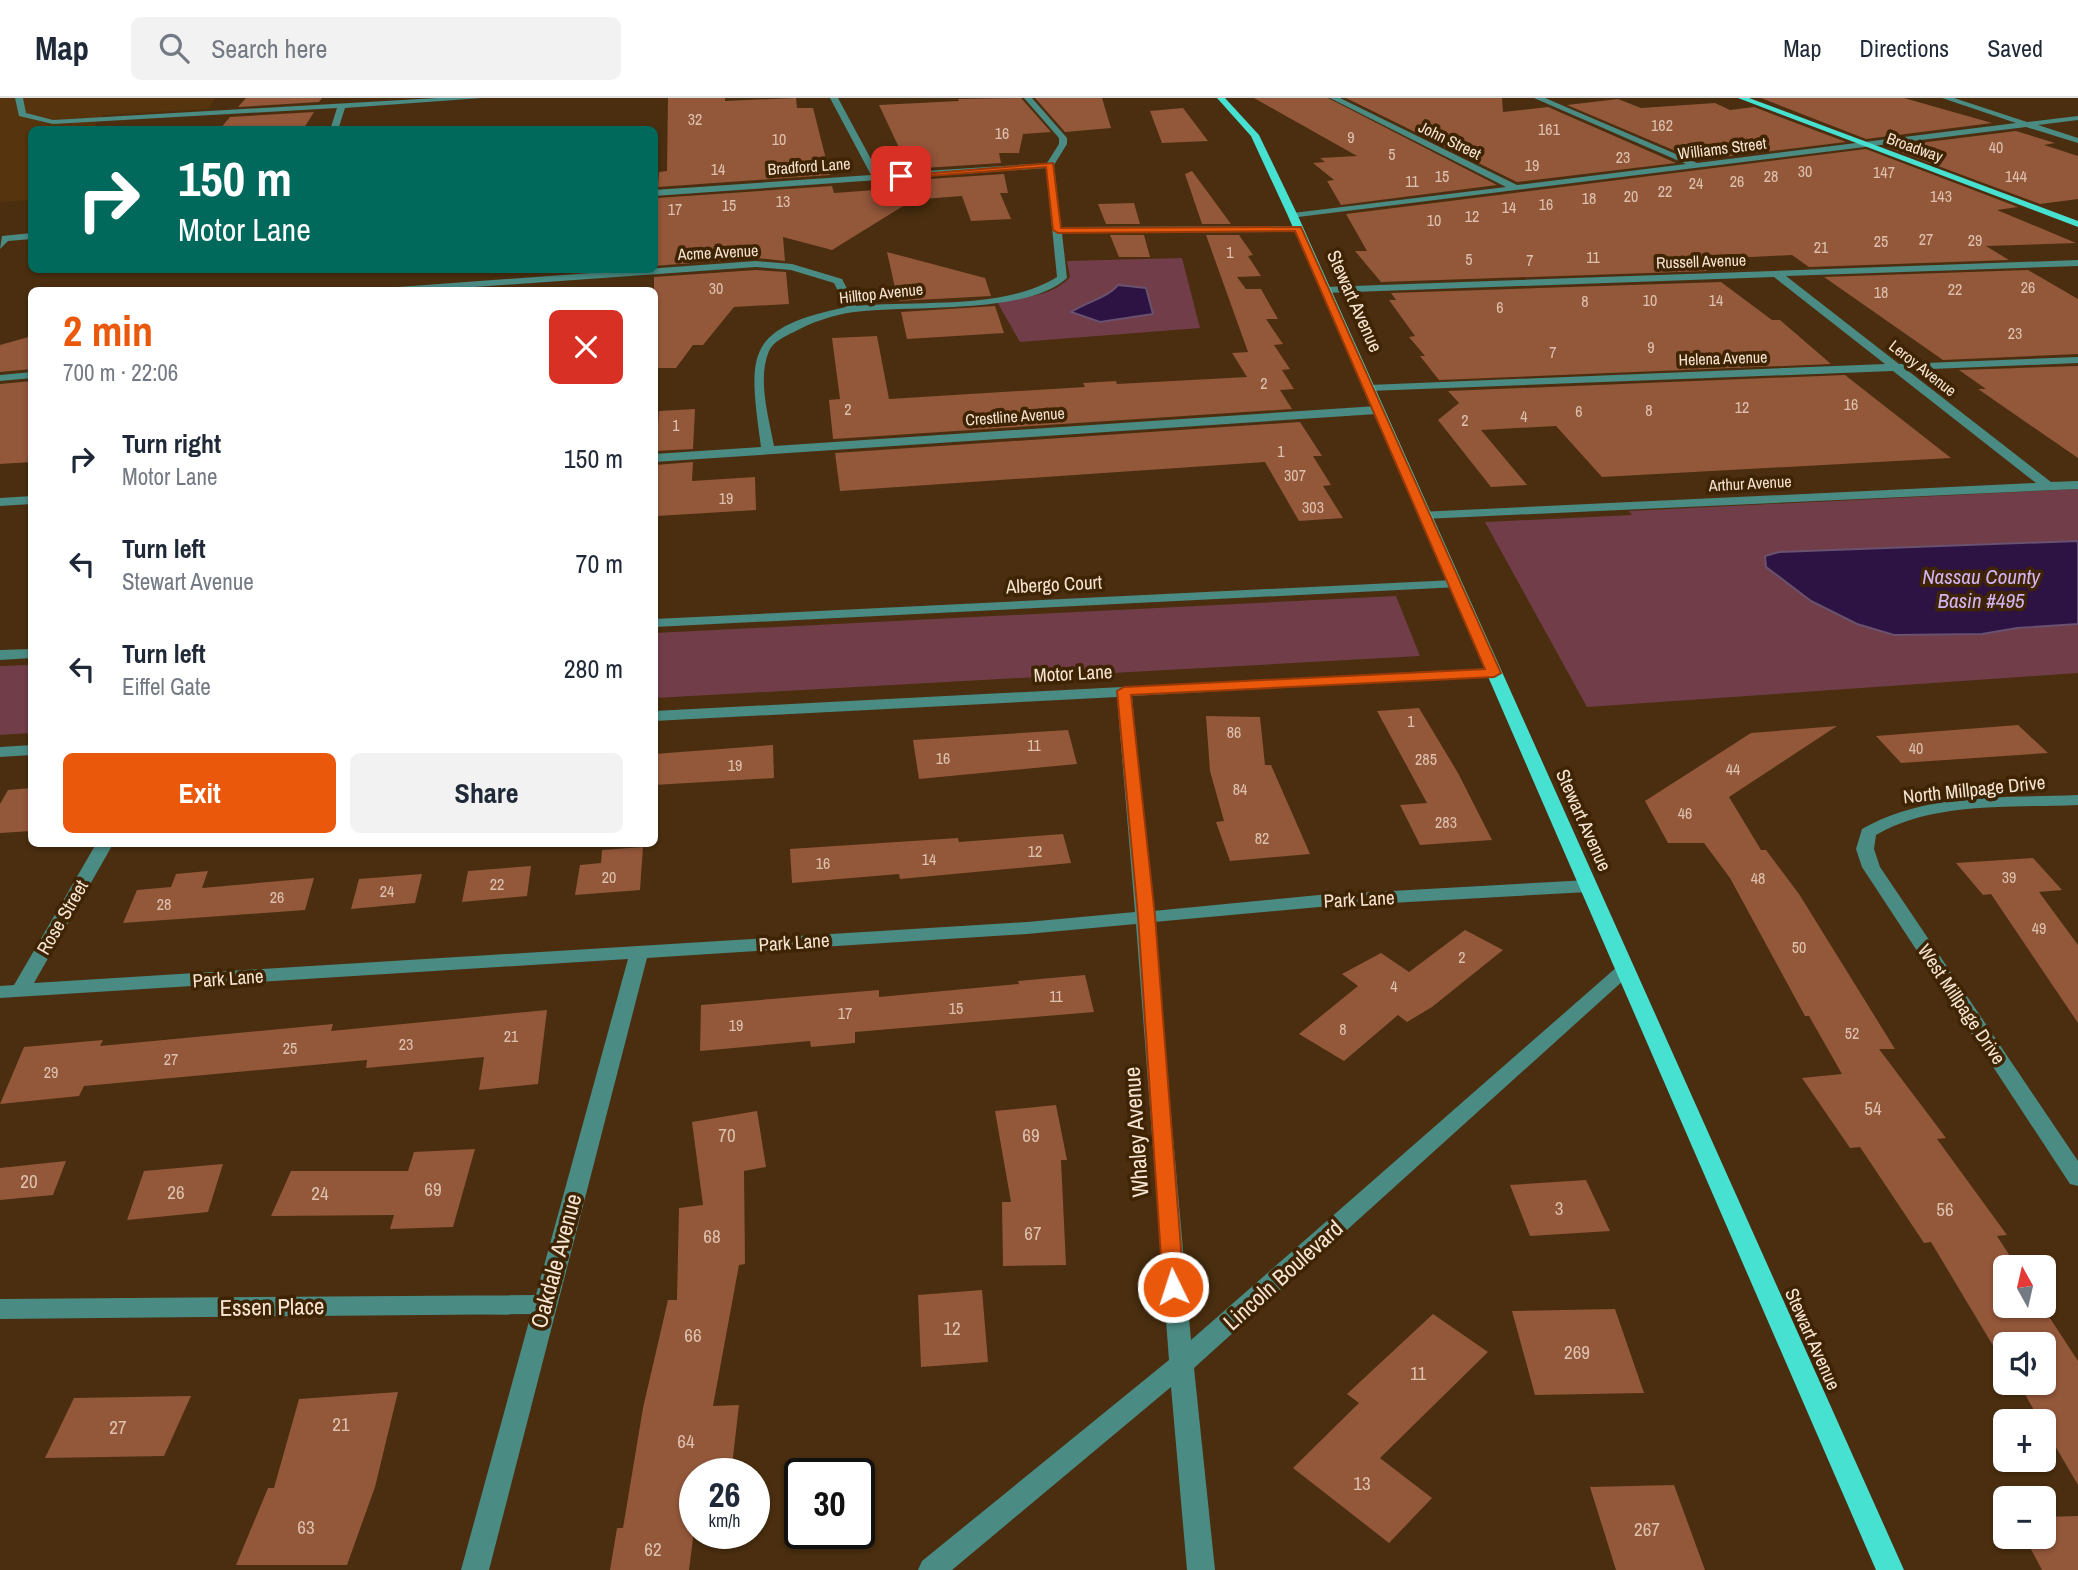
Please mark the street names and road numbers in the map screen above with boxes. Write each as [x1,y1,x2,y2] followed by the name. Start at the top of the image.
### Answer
[1415,115,1485,165] street label: John Street
[1884,127,1947,167] street label: Broadway
[1677,132,1768,164] street label: Williams Street
[767,152,851,180] street label: Bradford Lane
[676,239,759,265] street label: Acme Avenue
[1321,246,1389,356] street label: Stewart Avenue
[1656,248,1746,274] street label: Russell Avenue
[838,278,924,308] street label: Hilltop Avenue
[1885,335,1961,401] street label: Leroy Avenue
[1678,345,1768,371] street label: Helena Avenue
[965,402,1065,430] street label: Crestline Avenue
[1707,470,1792,496] street label: Arthur Avenue
[1004,568,1103,600] street label: Albergo Court
[1033,658,1113,688] street label: Motor Lane
[1550,765,1618,875] street label: Stewart Avenue
[1902,769,2046,809] street label: North Millpage Drive
[30,874,94,959] street label: Rose Street
[1323,884,1395,914] street label: Park Lane
[758,927,830,957] street label: Park Lane
[1912,939,2012,1069] street label: West Millpage Drive
[192,963,264,993] street label: Park Lane
[1115,1066,1156,1198] street label: Whaley Avenue
[523,1190,588,1332] street label: Oakdale Avenue
[1216,1213,1349,1337] street label: Lincoln Boulevard
[1779,1284,1847,1394] street label: Stewart Avenue
[219,1290,325,1323] street label: Essen Place

